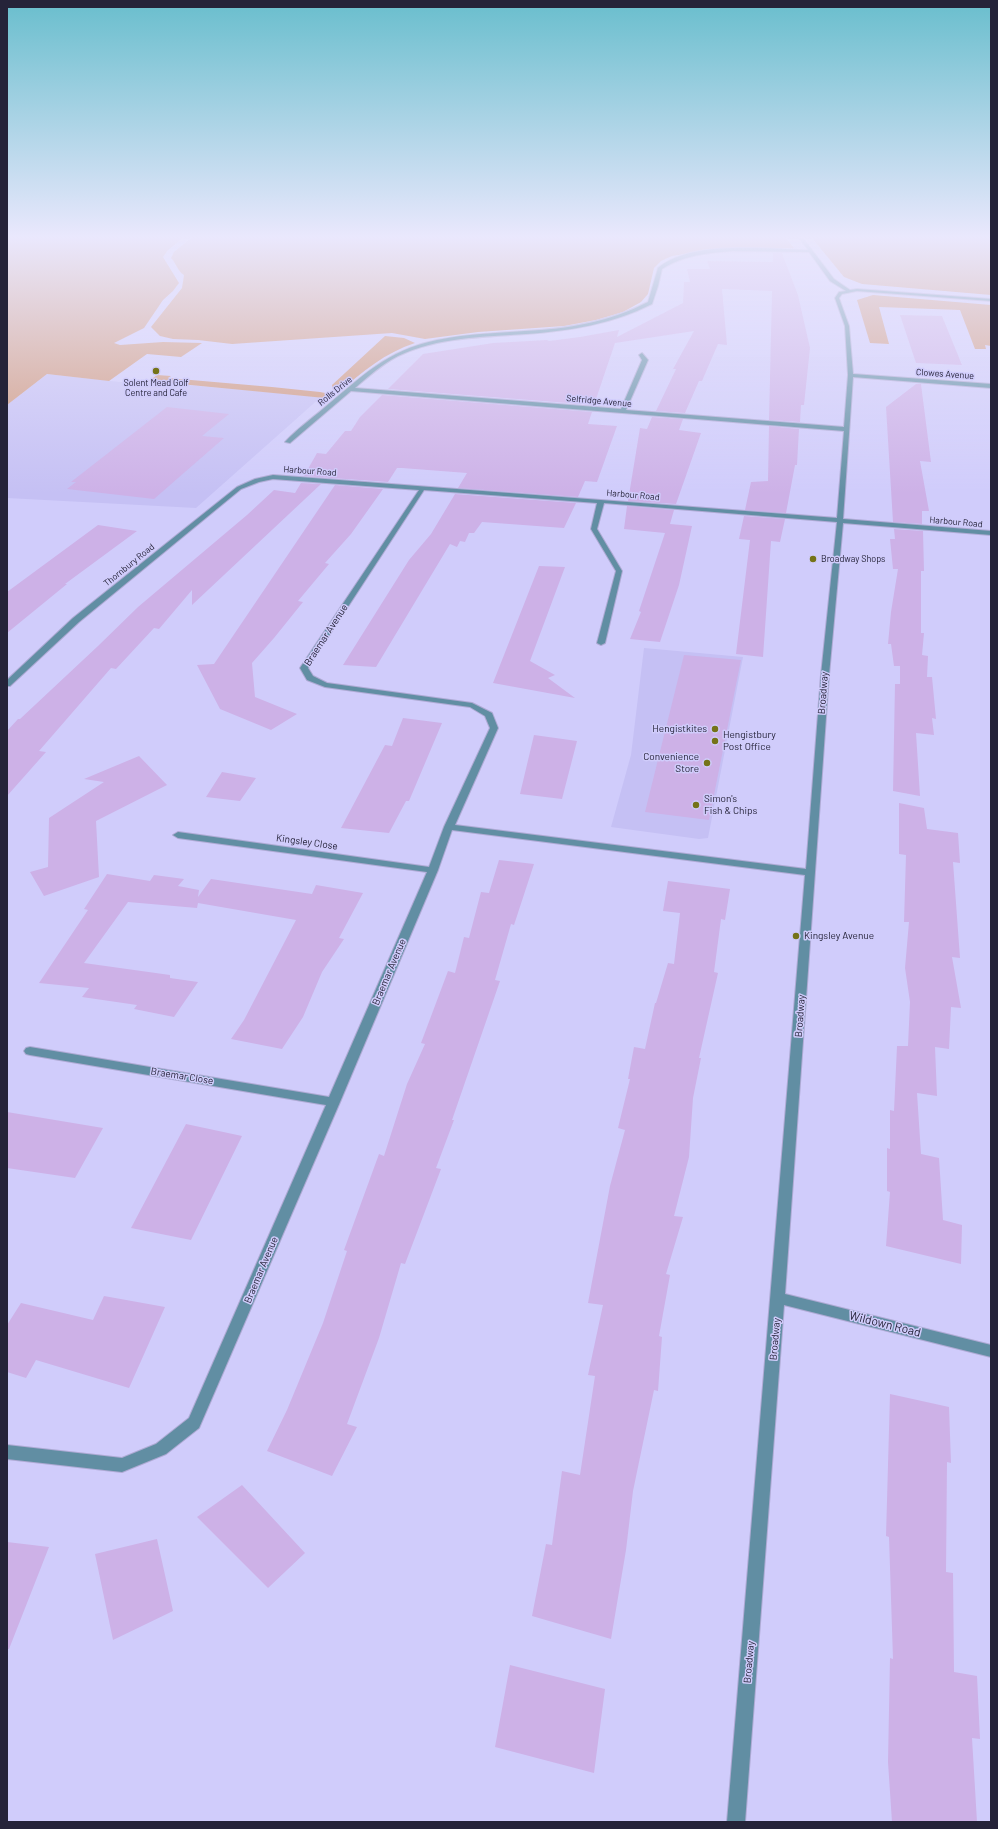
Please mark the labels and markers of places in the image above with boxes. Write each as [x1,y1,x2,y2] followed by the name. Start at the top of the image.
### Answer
[151,366,161,376] marker: Solent Mead Golf Centre and Cafe
[123,378,189,399] place label: Solent Mead Golf Centre and Cafe
[808,554,818,564] marker: Broadway Shops
[821,554,885,564] place label: Broadway Shops
[652,723,707,735] place label: Hengistkites
[710,724,720,734] marker: Hengistkites
[723,729,776,752] place label: Hengistbury Post Office
[710,736,720,746] marker: Hengistbury Post Office
[643,751,699,774] place label: Convenience Store
[702,758,712,768] marker: Convenience Store
[704,793,757,816] place label: Simon's Fish & Chips
[691,800,701,810] marker: Simon's Fish & Chips
[804,930,874,942] place label: Kingsley Avenue
[791,931,801,941] marker: Kingsley Avenue

